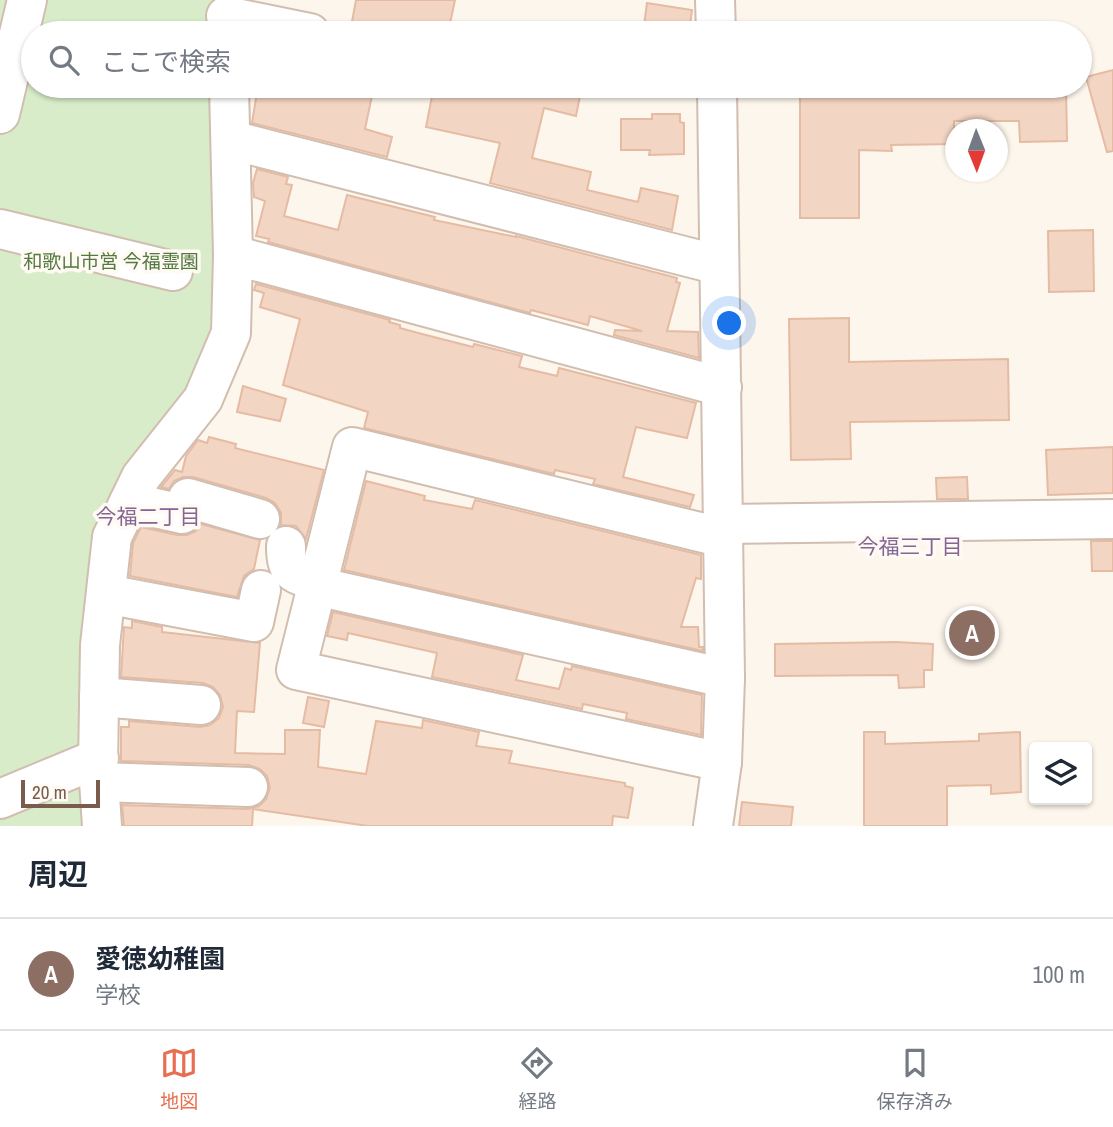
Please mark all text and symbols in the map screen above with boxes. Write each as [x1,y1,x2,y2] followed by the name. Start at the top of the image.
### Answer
[21,21,1092,98] search box
[45,41,83,79] icon: search
[101,44,231,79] text: ここで検索
[945,119,1008,182] north arrow
[23,248,199,274] park label: 和歌山市営 今福霊園
[712,306,746,340] your location
[96,502,201,531] district label: 今福二丁目
[858,532,963,561] district label: 今福三丁目
[949,607,995,659] pin: A
[1029,742,1092,805] map controls
[1029,742,1092,805] button: layers
[21,777,100,809] scale bar
[32,779,67,805] text: 20 m
[28,854,88,894] text: 周辺
[95,941,225,976] text: 愛徳幼稚園
[44,959,58,990] text: A
[1033,959,1085,990] text: 100 m
[95,979,141,1010] text: 学校
[160,1044,198,1114] tab: 地図
[518,1044,557,1114] tab: 経路
[877,1044,953,1114] tab: 保存済み

